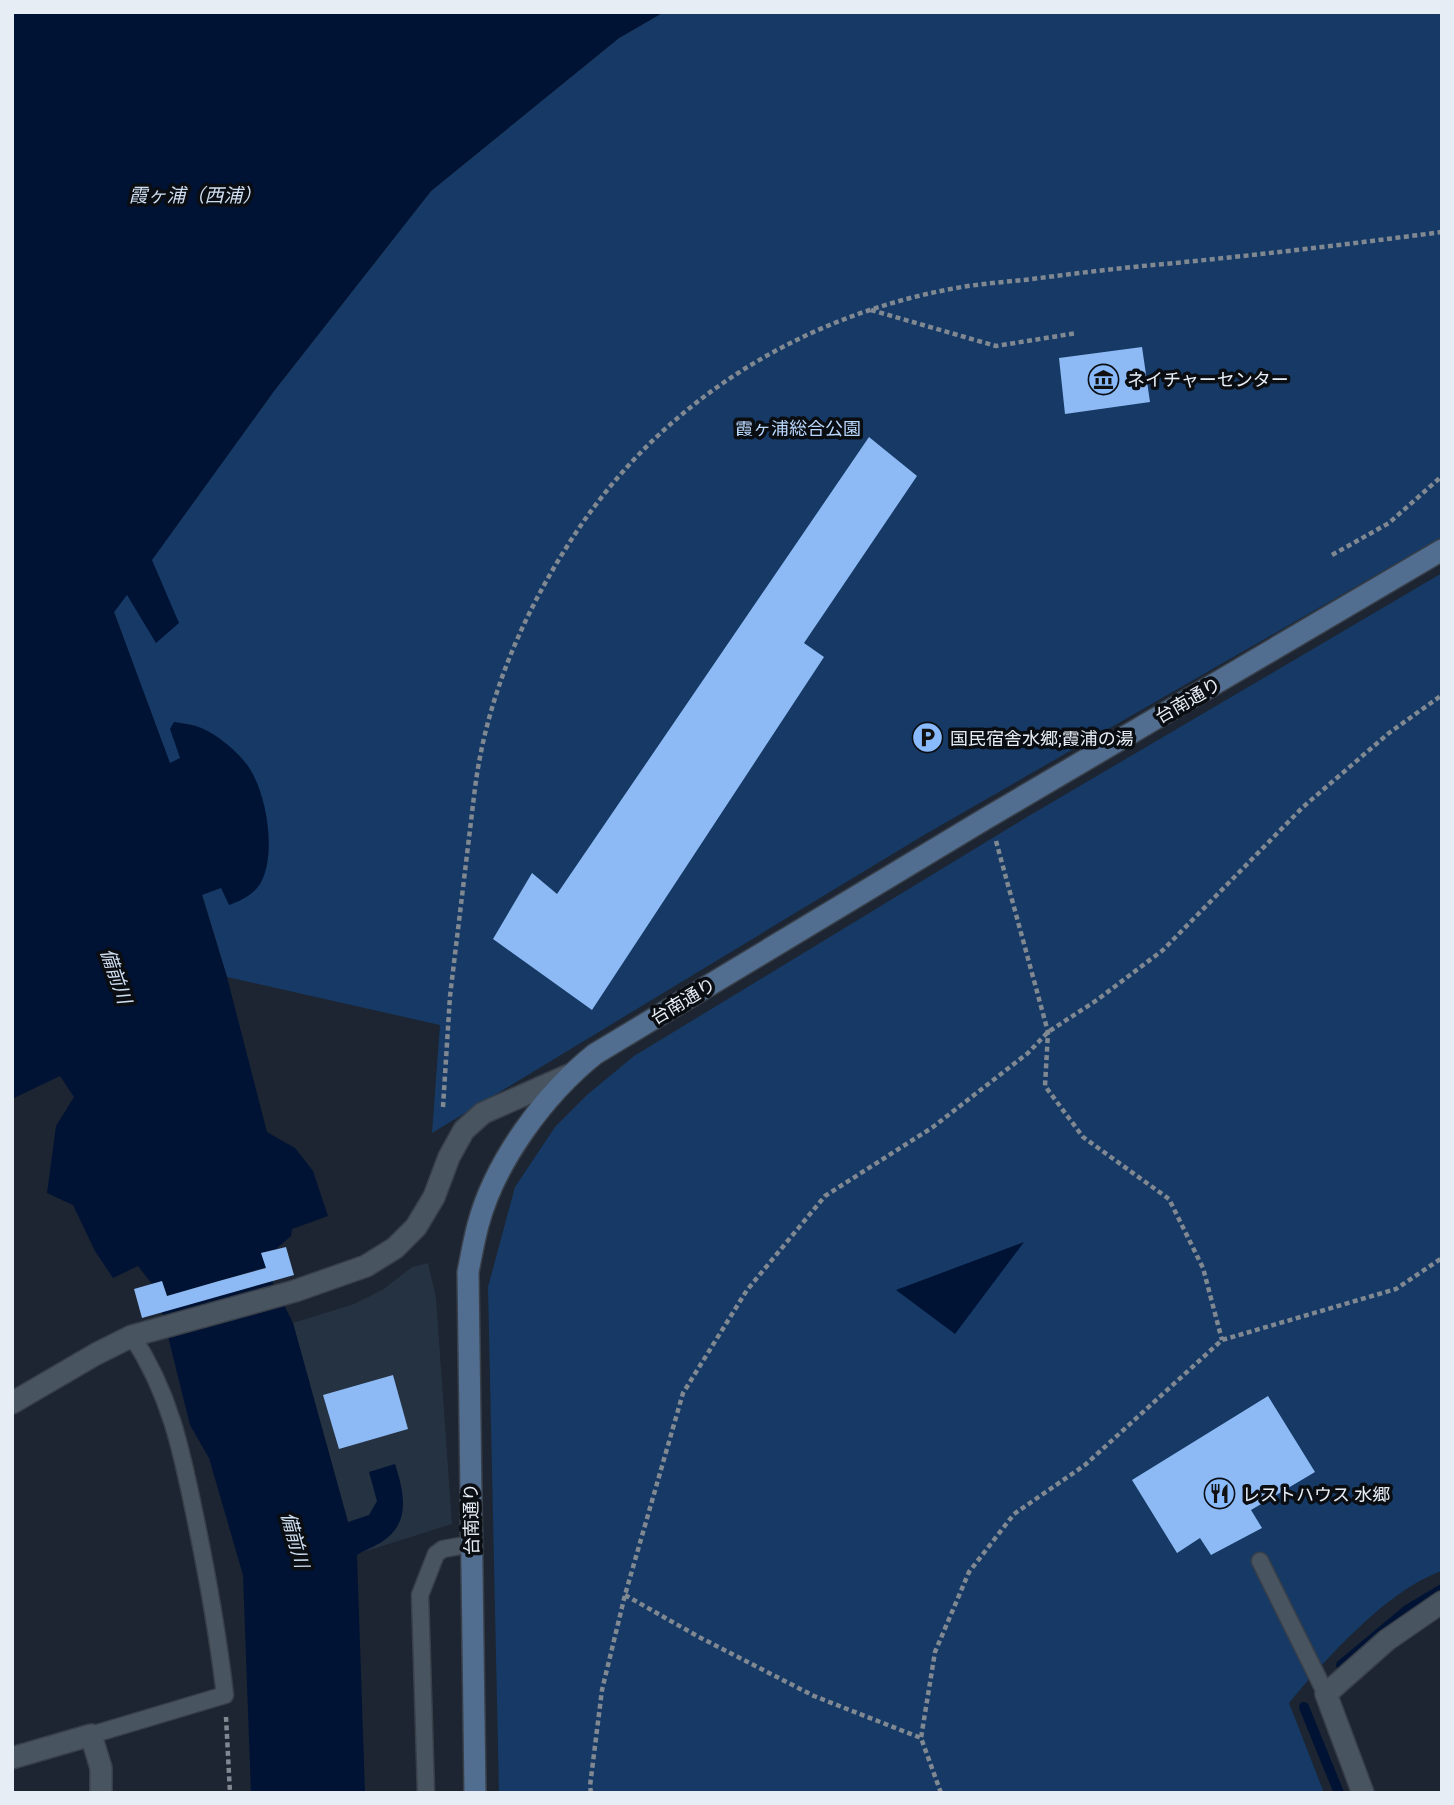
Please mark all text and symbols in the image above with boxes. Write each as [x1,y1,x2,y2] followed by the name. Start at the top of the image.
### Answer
[128,184,262,207] water label: 霞ヶ浦（西浦）
[1087,362,1121,396] museum icon: ネイチャーセンター
[1127,369,1289,390] place label: ネイチャーセンター
[735,418,861,439] park label: 霞ヶ浦総合公園
[1152,673,1224,727] street label: 台南通り
[910,721,944,755] parking icon: 国民宿舎水郷;霞浦の湯
[950,728,1134,749] place label: 国民宿舎水郷;霞浦の湯
[96,945,137,1009] water label: 備前川
[647,973,719,1029] street label: 台南通り
[1202,1477,1236,1511] restaurant icon: レストハウス 水郷
[460,1483,482,1555] street label: 台南通り
[1242,1484,1390,1505] place label: レストハウス 水郷
[277,1509,314,1572] water label: 備前川

